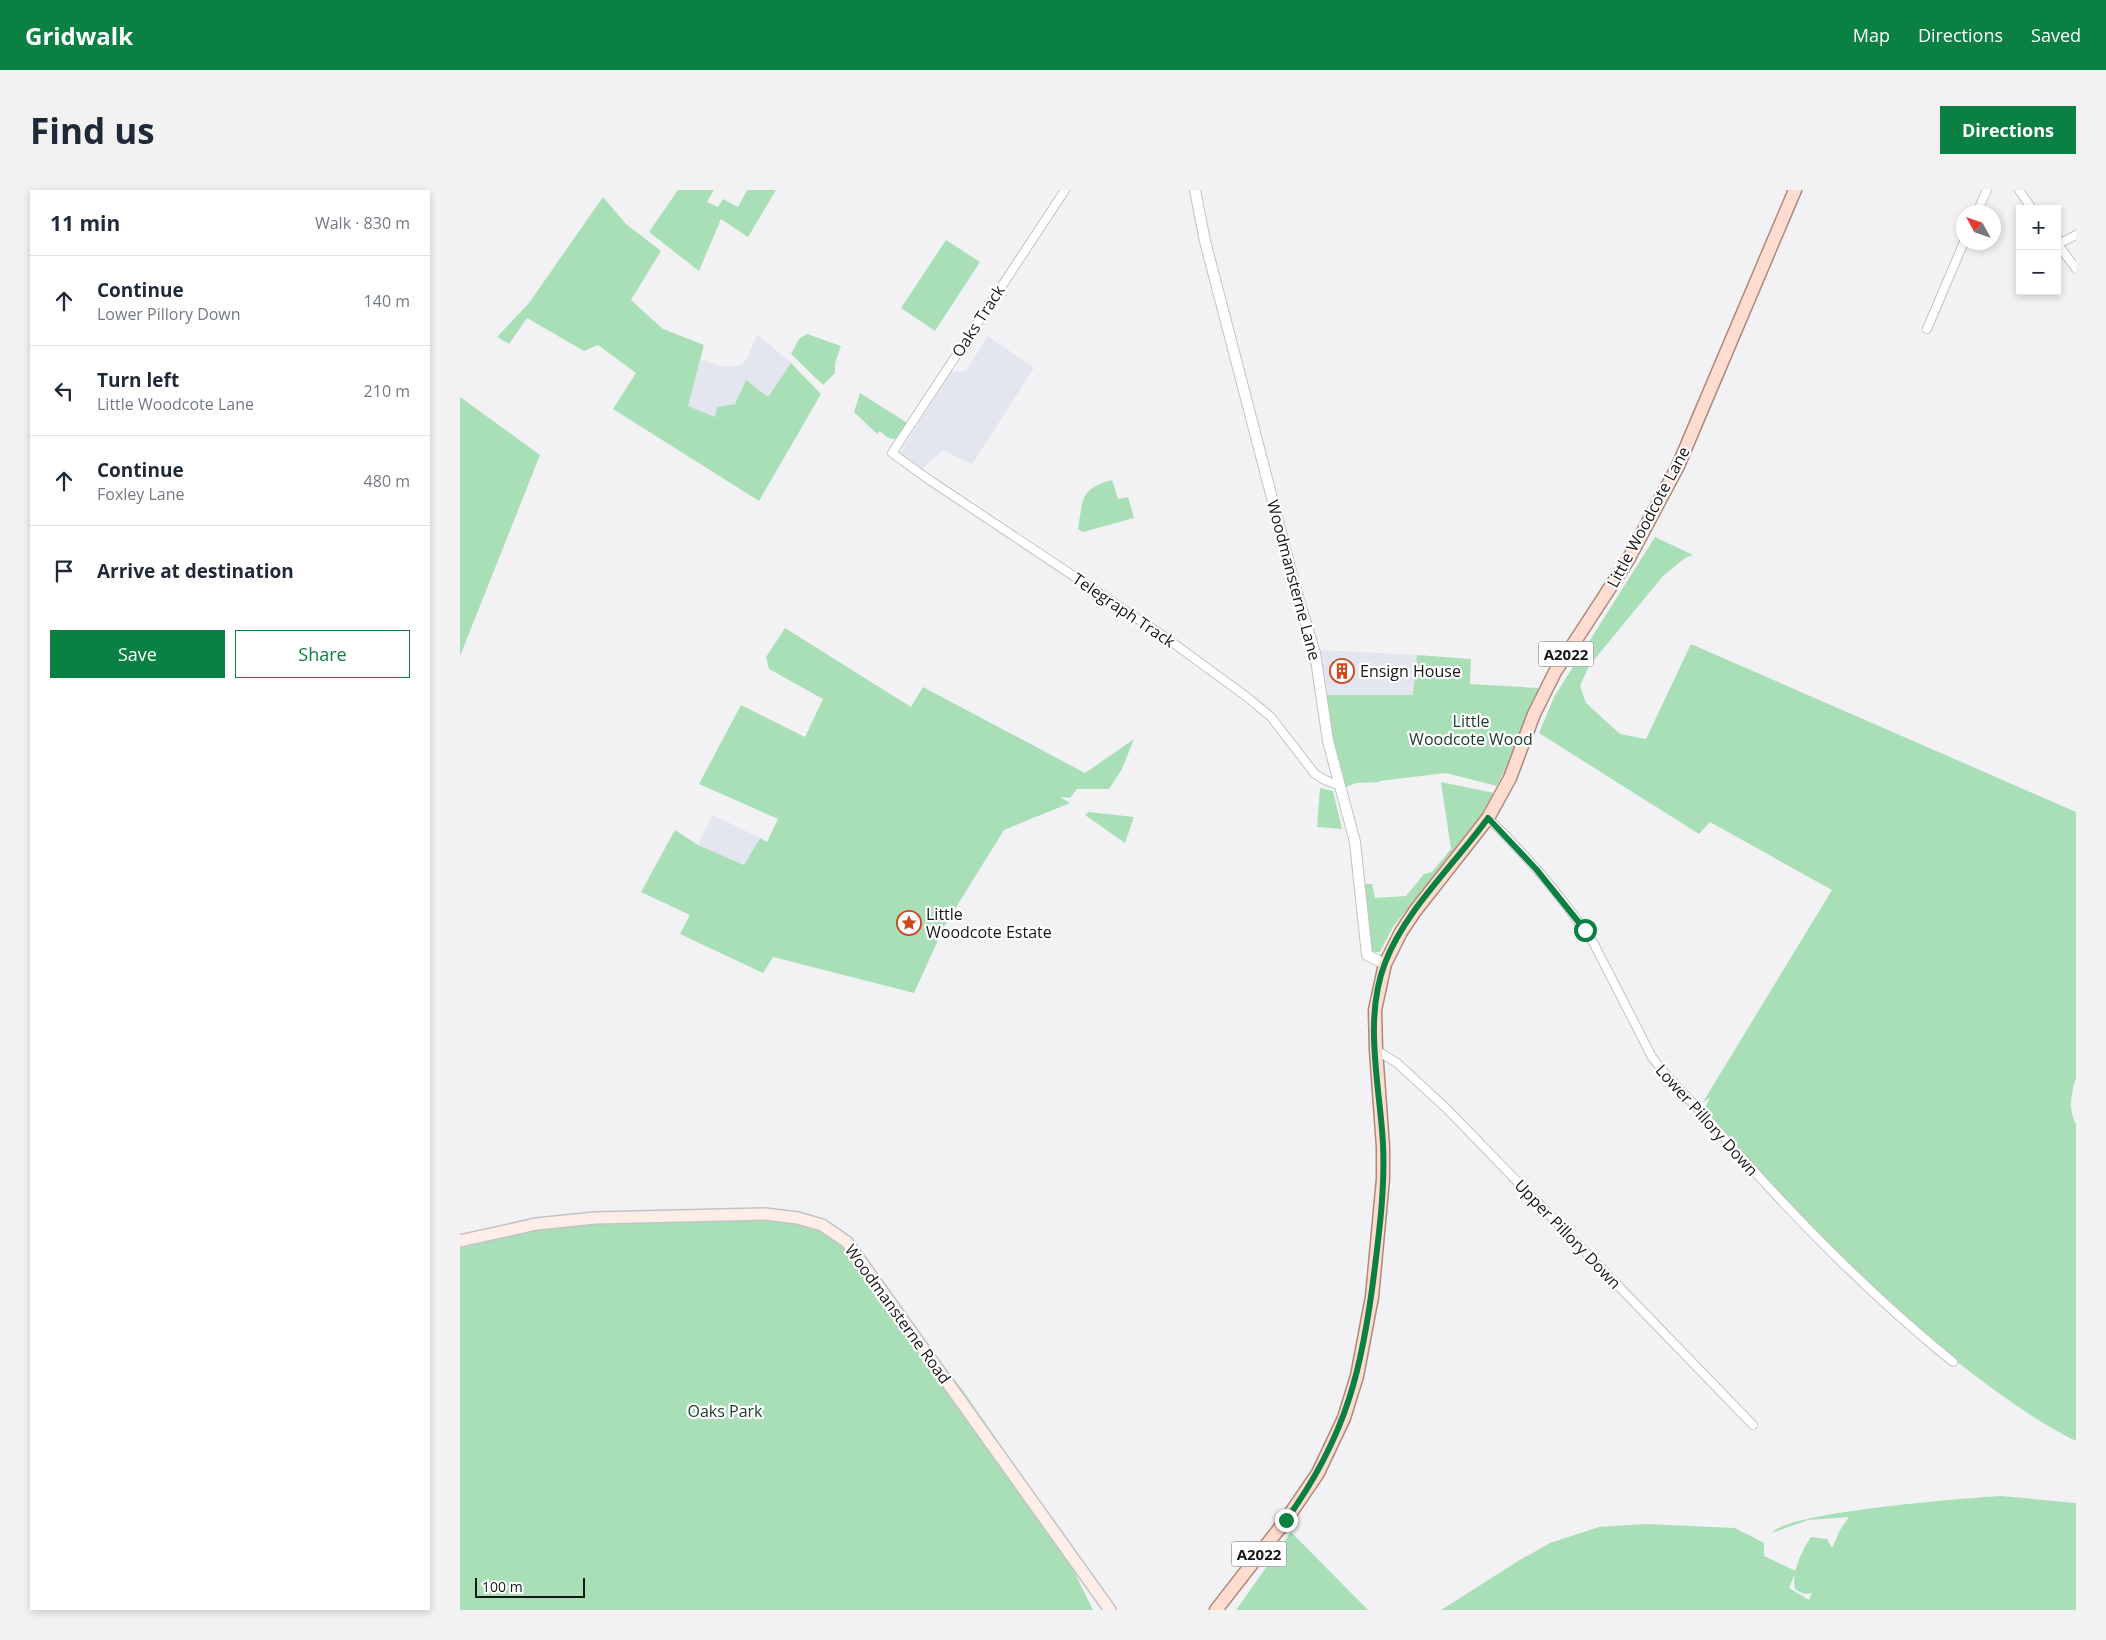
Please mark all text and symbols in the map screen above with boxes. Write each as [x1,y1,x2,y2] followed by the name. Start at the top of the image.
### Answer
[25,19,133,52] text: Gridwalk
[1853,23,1890,47] text: Map
[1918,23,2003,47] text: Directions
[2031,23,2081,47] text: Saved
[1940,106,2076,154] button: Directions
[30,107,155,154] text: Find us
[1956,205,2001,250] north arrow
[2016,205,2061,295] map controls
[2016,205,2061,250] button: +
[50,209,120,237] text: 11 min
[315,212,410,234] text: Walk · 830 m
[2016,250,2061,295] button: −
[97,277,184,303] text: Continue
[946,280,1010,361] street label: Oaks Track
[50,287,78,315] icon: ahead
[364,290,410,312] text: 140 m
[97,303,241,325] text: Lower Pillory Down
[97,367,179,393] text: Turn left
[50,377,78,405] icon: left
[364,380,410,402] text: 210 m
[97,393,254,415] text: Little Woodcote Lane
[1601,443,1695,591] street label: Little Woodcote Lane
[97,457,184,483] text: Continue
[50,467,78,495] icon: ahead
[364,470,410,492] text: 480 m
[97,483,185,505] text: Foxley Lane
[1262,497,1326,663] street label: Woodmansterne Lane
[50,557,78,585] icon: arrive
[97,558,294,584] text: Arrive at destination
[1069,568,1180,653] street label: Telegraph Track
[50,630,225,678] button: Save
[235,630,410,678] button: Share
[1538,642,1594,666] road number: A2022
[1329,658,1355,684] building icon: Ensign House
[1360,660,1461,682] place label: Ensign House
[1409,710,1533,750] park label: Little Woodcote Wood
[926,903,1052,943] place label: Little Woodcote Estate
[896,910,922,936] place icon: Little Woodcote Estate
[1574,919,1597,942] route start
[1651,1059,1763,1181] street label: Lower Pillory Down
[1510,1174,1626,1294] street label: Upper Pillory Down
[840,1240,956,1388] street label: Woodmansterne Road
[688,1400,763,1422] park label: Oaks Park
[1275,1509,1298,1532] route end
[1232,1542,1286,1566] road number: A2022
[475,1575,585,1598] scale bar
[482,1577,523,1596] text: 100 m

